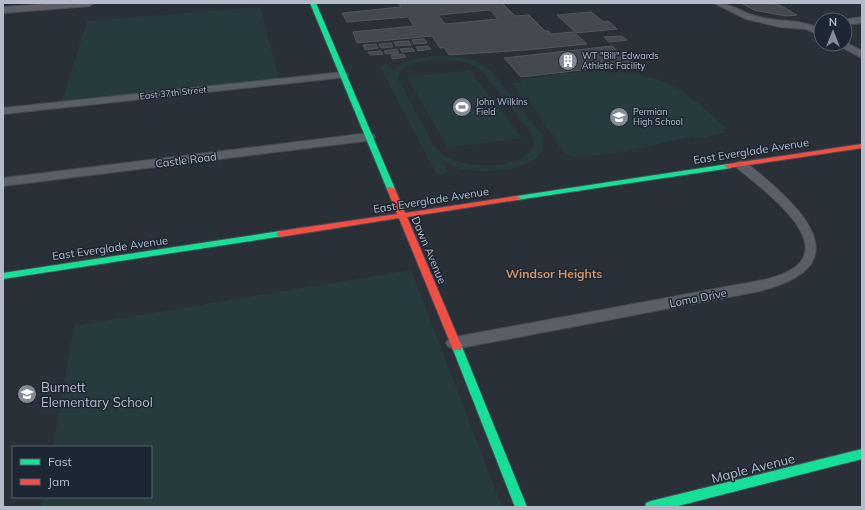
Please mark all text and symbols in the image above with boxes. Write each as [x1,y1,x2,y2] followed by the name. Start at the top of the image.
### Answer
[813,12,853,52] north arrow
[829,15,837,29] text: N
[557,50,579,72] building icon: WT "Bill" Edwards Athletic Facility
[582,50,659,72] place label: WT "Bill" Edwards Athletic Facility
[139,84,207,101] street label: East 37th Street
[451,96,473,118] sports icon: John Wilkins Field
[476,96,528,117] place label: John Wilkins Field
[608,106,630,128] school or university icon: Permian High School
[633,106,683,127] place label: Permian High School
[692,135,810,167] street label: East Everglade Avenue
[155,149,217,171] street label: Castle Road
[372,184,490,216] street label: East Everglade Avenue
[408,214,450,286] street label: Dawn Avenue
[51,233,169,263] street label: East Everglade Avenue
[506,266,602,281] district label: Windsor Heights
[668,286,728,310] street label: Loma Drive
[41,379,153,410] place label: Burnett Elementary School
[16,383,38,405] school or university icon: Burnett Elementary School
[12,446,152,498] legend
[710,450,796,486] street label: Maple Avenue
[48,454,72,469] text: Fast
[48,474,70,489] text: Jam

